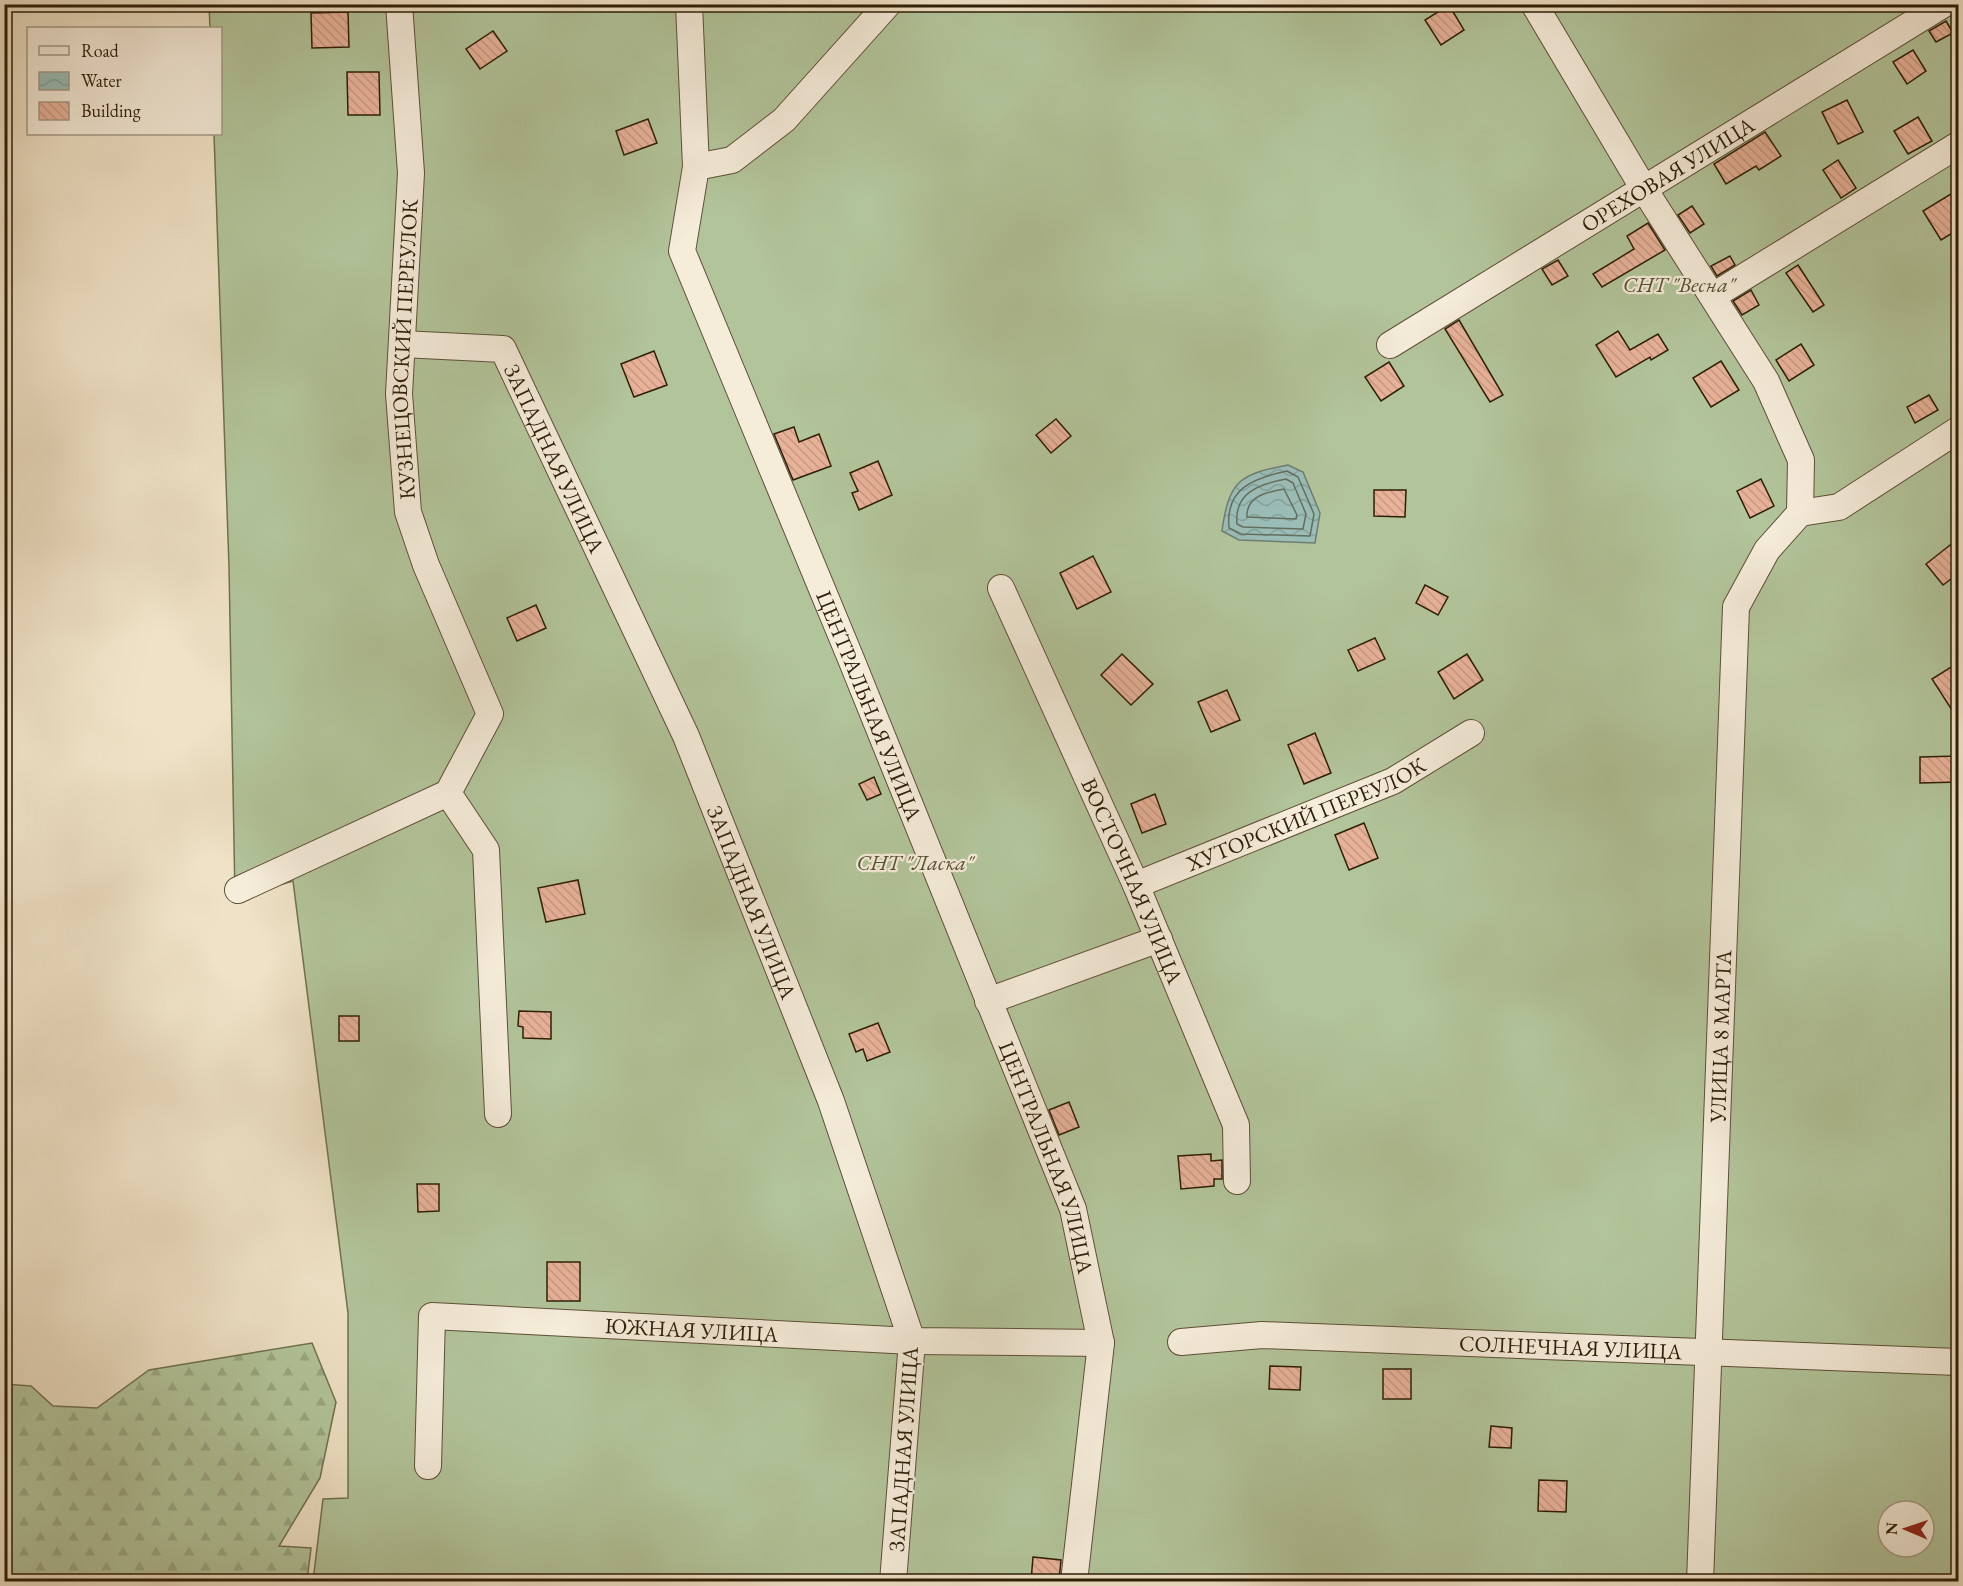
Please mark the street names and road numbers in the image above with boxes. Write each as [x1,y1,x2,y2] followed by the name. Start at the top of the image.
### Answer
[1576,110,1761,239] street label: ОРЕХОВАЯ УЛИЦА
[385,198,425,501] street label: КУЗНЕЦОВСКИЙ ПЕРЕУЛОК
[497,359,612,558] street label: ЗАПАДНАЯ УЛИЦА
[809,586,929,826] street label: ЦЕНТРАЛЬНАЯ УЛИЦА
[1181,750,1431,879] street label: ХУТОРСКИЙ ПЕРЕУЛОК
[1074,773,1190,989] street label: ВОСТОЧНАЯ УЛИЦА
[700,801,803,1004] street label: ЗАПАДНАЯ УЛИЦА
[1703,949,1738,1124] street label: УЛИЦА 8 МАРТА
[992,1037,1100,1277] street label: ЦЕНТРАЛЬНАЯ УЛИЦА
[604,1311,780,1349] street label: ЮЖНАЯ УЛИЦА
[1458,1329,1683,1366] street label: СОЛНЕЧНАЯ УЛИЦА
[882,1345,925,1553] street label: ЗАПАДНАЯ УЛИЦА

